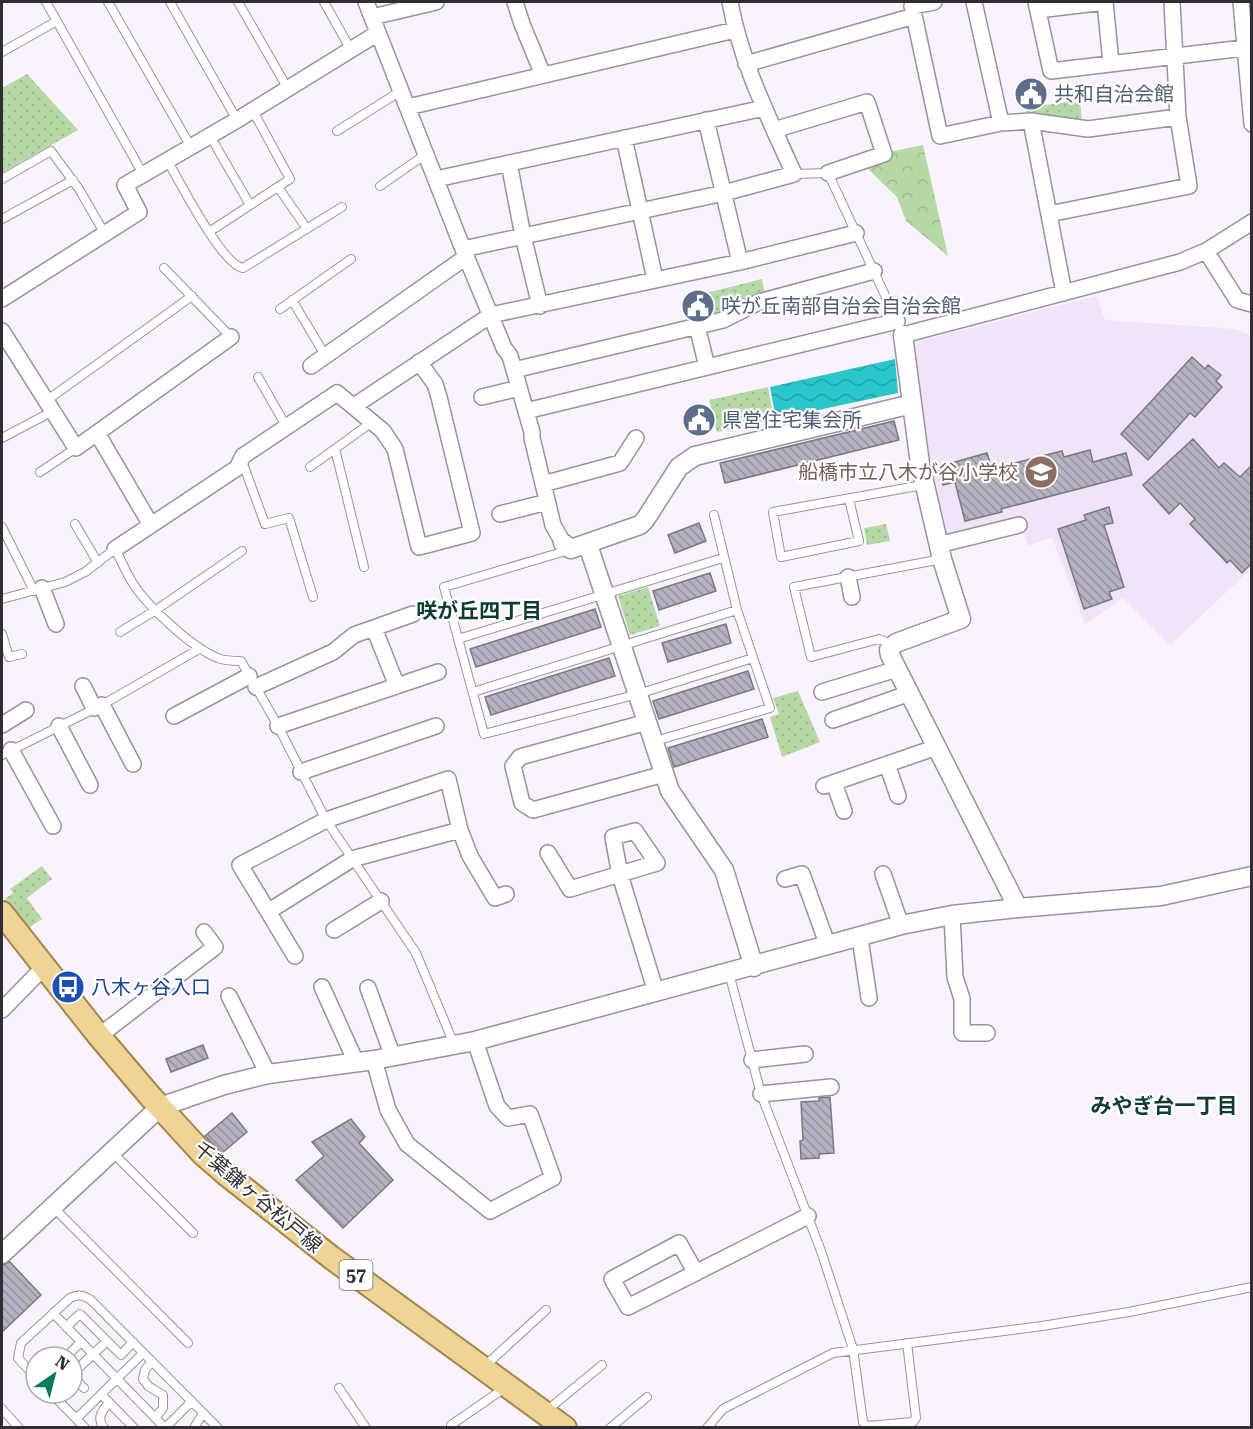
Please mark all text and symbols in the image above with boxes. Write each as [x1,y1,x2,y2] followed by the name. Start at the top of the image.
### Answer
[1013,76,1049,112] public building icon: 共和自治会館
[1054,82,1174,106] place label: 共和自治会館
[680,288,716,324] public building icon: 咲が丘南部自治会自治会館
[721,294,961,318] place label: 咲が丘南部自治会自治会館
[681,402,717,438] public building icon: 県営住宅集会所
[722,408,862,432] place label: 県営住宅集会所
[1023,454,1059,490] school or university icon: 船橋市立八木が谷小学校
[798,460,1018,484] place label: 船橋市立八木が谷小学校
[416,599,542,623] district label: 咲が丘四丁目
[50,969,86,1005] bus stop icon: 八木ヶ谷入口
[91,975,211,999] place label: 八木ヶ谷入口
[1091,1094,1238,1118] district label: みやぎ台一丁目
[189,1136,327,1258] street label: 千葉鎌ヶ谷松戸線
[340,1260,372,1290] road number: 57
[24,1345,84,1405] north arrow
[52,1352,73,1374] text: N

